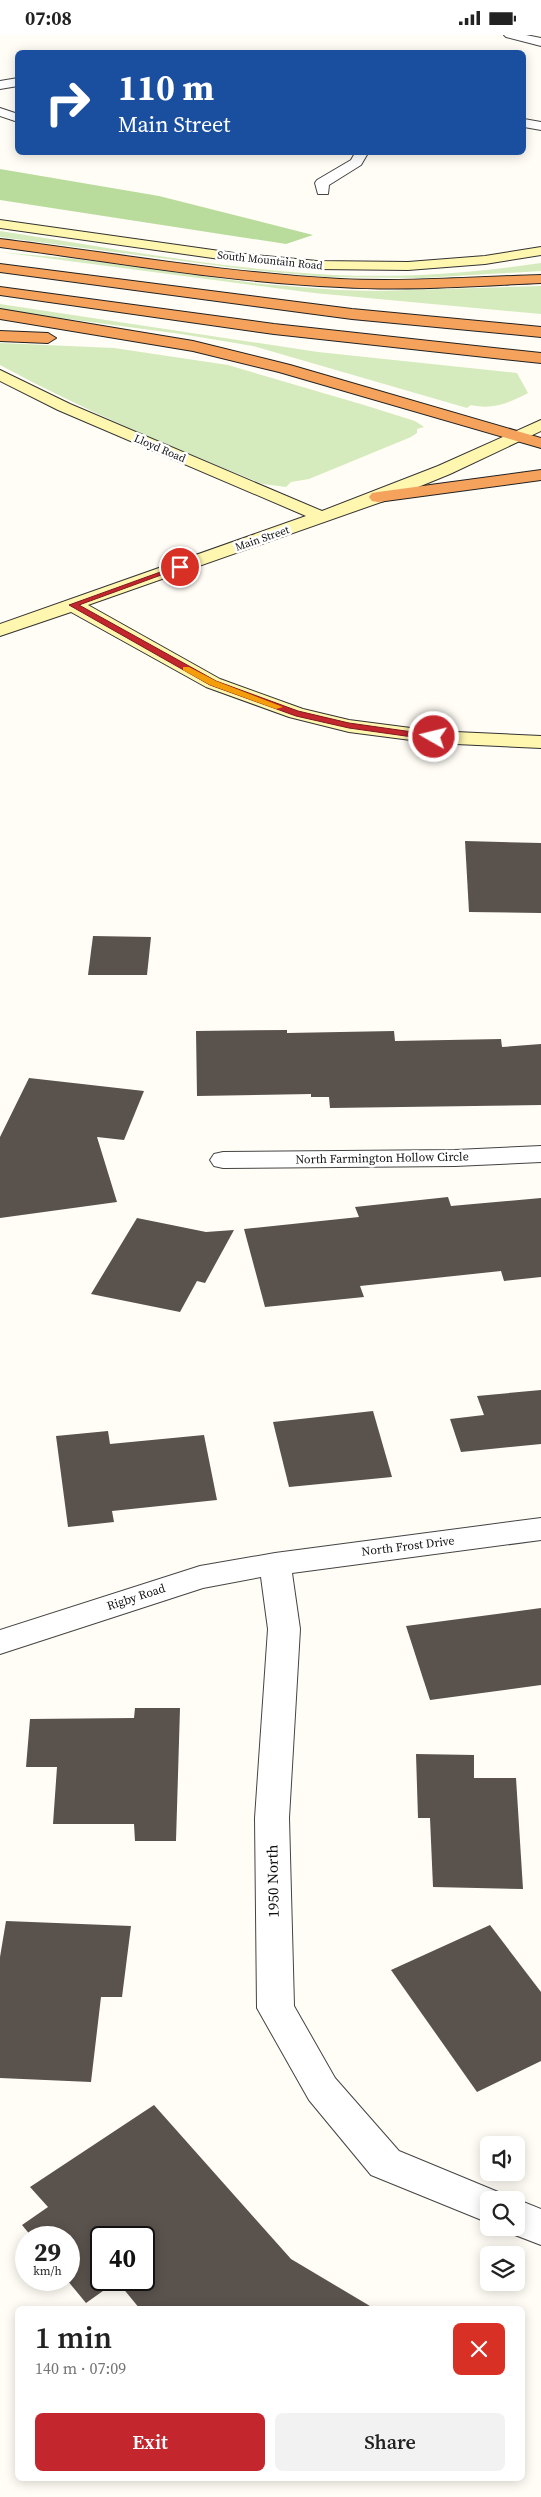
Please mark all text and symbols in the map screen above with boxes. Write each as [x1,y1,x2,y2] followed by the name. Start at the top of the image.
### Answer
[25,5,72,31] text: 07:08
[118,64,214,112] text: 110 m
[35,70,100,135] icon: right
[118,109,231,139] text: Main Street
[216,247,324,274] street label: South Mountain Road
[132,431,189,466] street label: Lloyd Road
[233,522,292,555] street label: Main Street
[159,546,201,588] pin
[166,553,194,581] icon: arrive
[407,710,459,762] position arrow
[295,1148,469,1168] street label: North Farmington Hollow Circle
[361,1532,455,1560] street label: North Frost Drive
[105,1580,167,1614] street label: Rigby Road
[261,1844,284,1918] street label: 1950 North
[480,2136,525,2291] map controls
[480,2136,525,2181] button: sound
[480,2191,525,2236] button: search
[90,2226,155,2291] speed limit sign: 40
[34,2235,61,2269] text: 29
[480,2246,525,2291] button: layers
[33,2263,62,2279] text: km/h
[35,2317,112,2358] text: 1 min
[453,2323,505,2375] button: close
[35,2357,126,2379] text: 140 m · 07:09
[35,2413,265,2471] button: Exit
[275,2413,505,2471] button: Share

